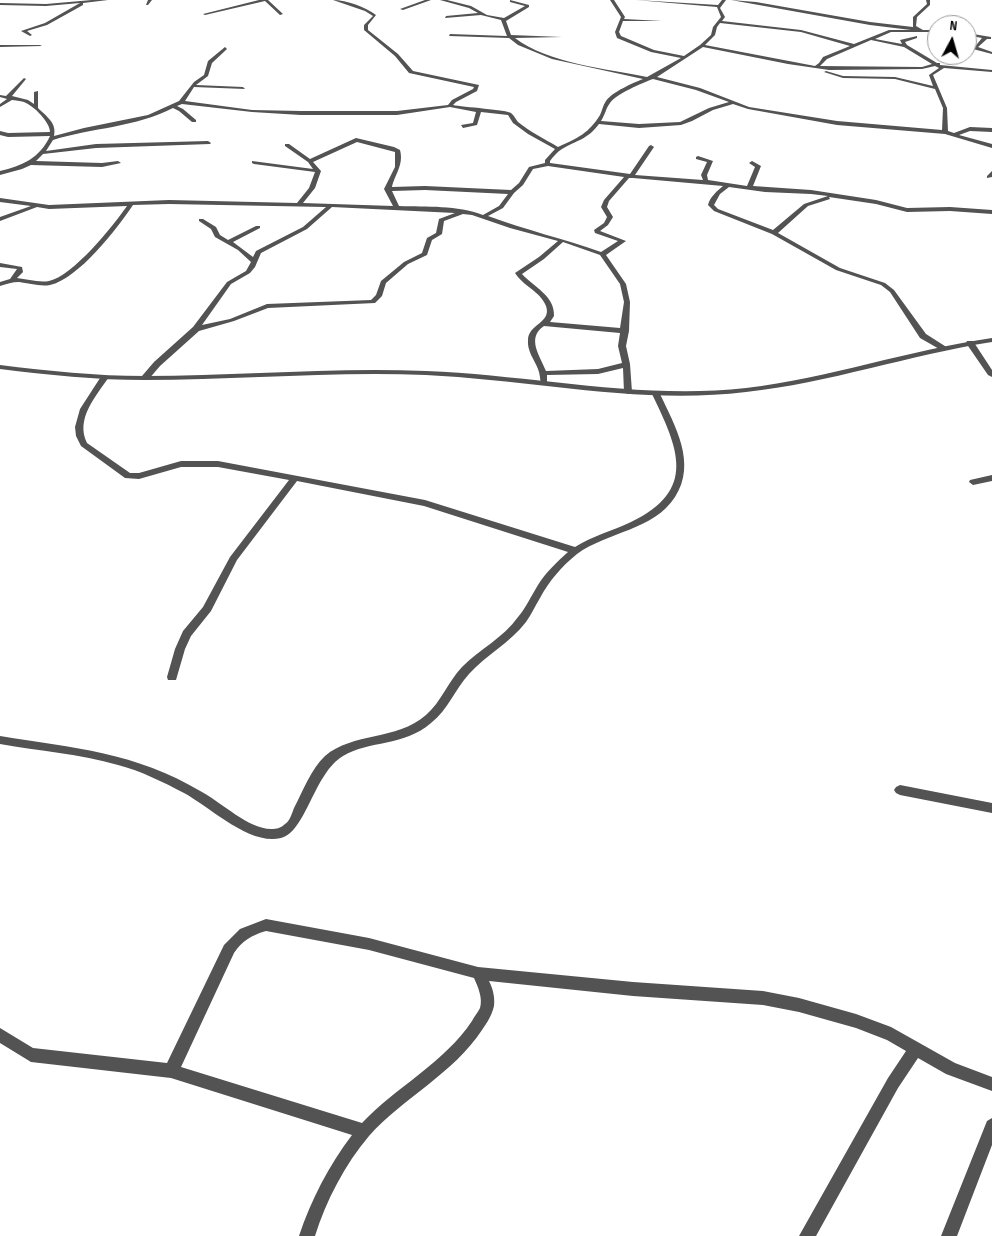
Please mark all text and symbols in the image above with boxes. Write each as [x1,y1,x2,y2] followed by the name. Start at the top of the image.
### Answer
[927,15,977,65] north arrow
[949,17,958,34] text: N

